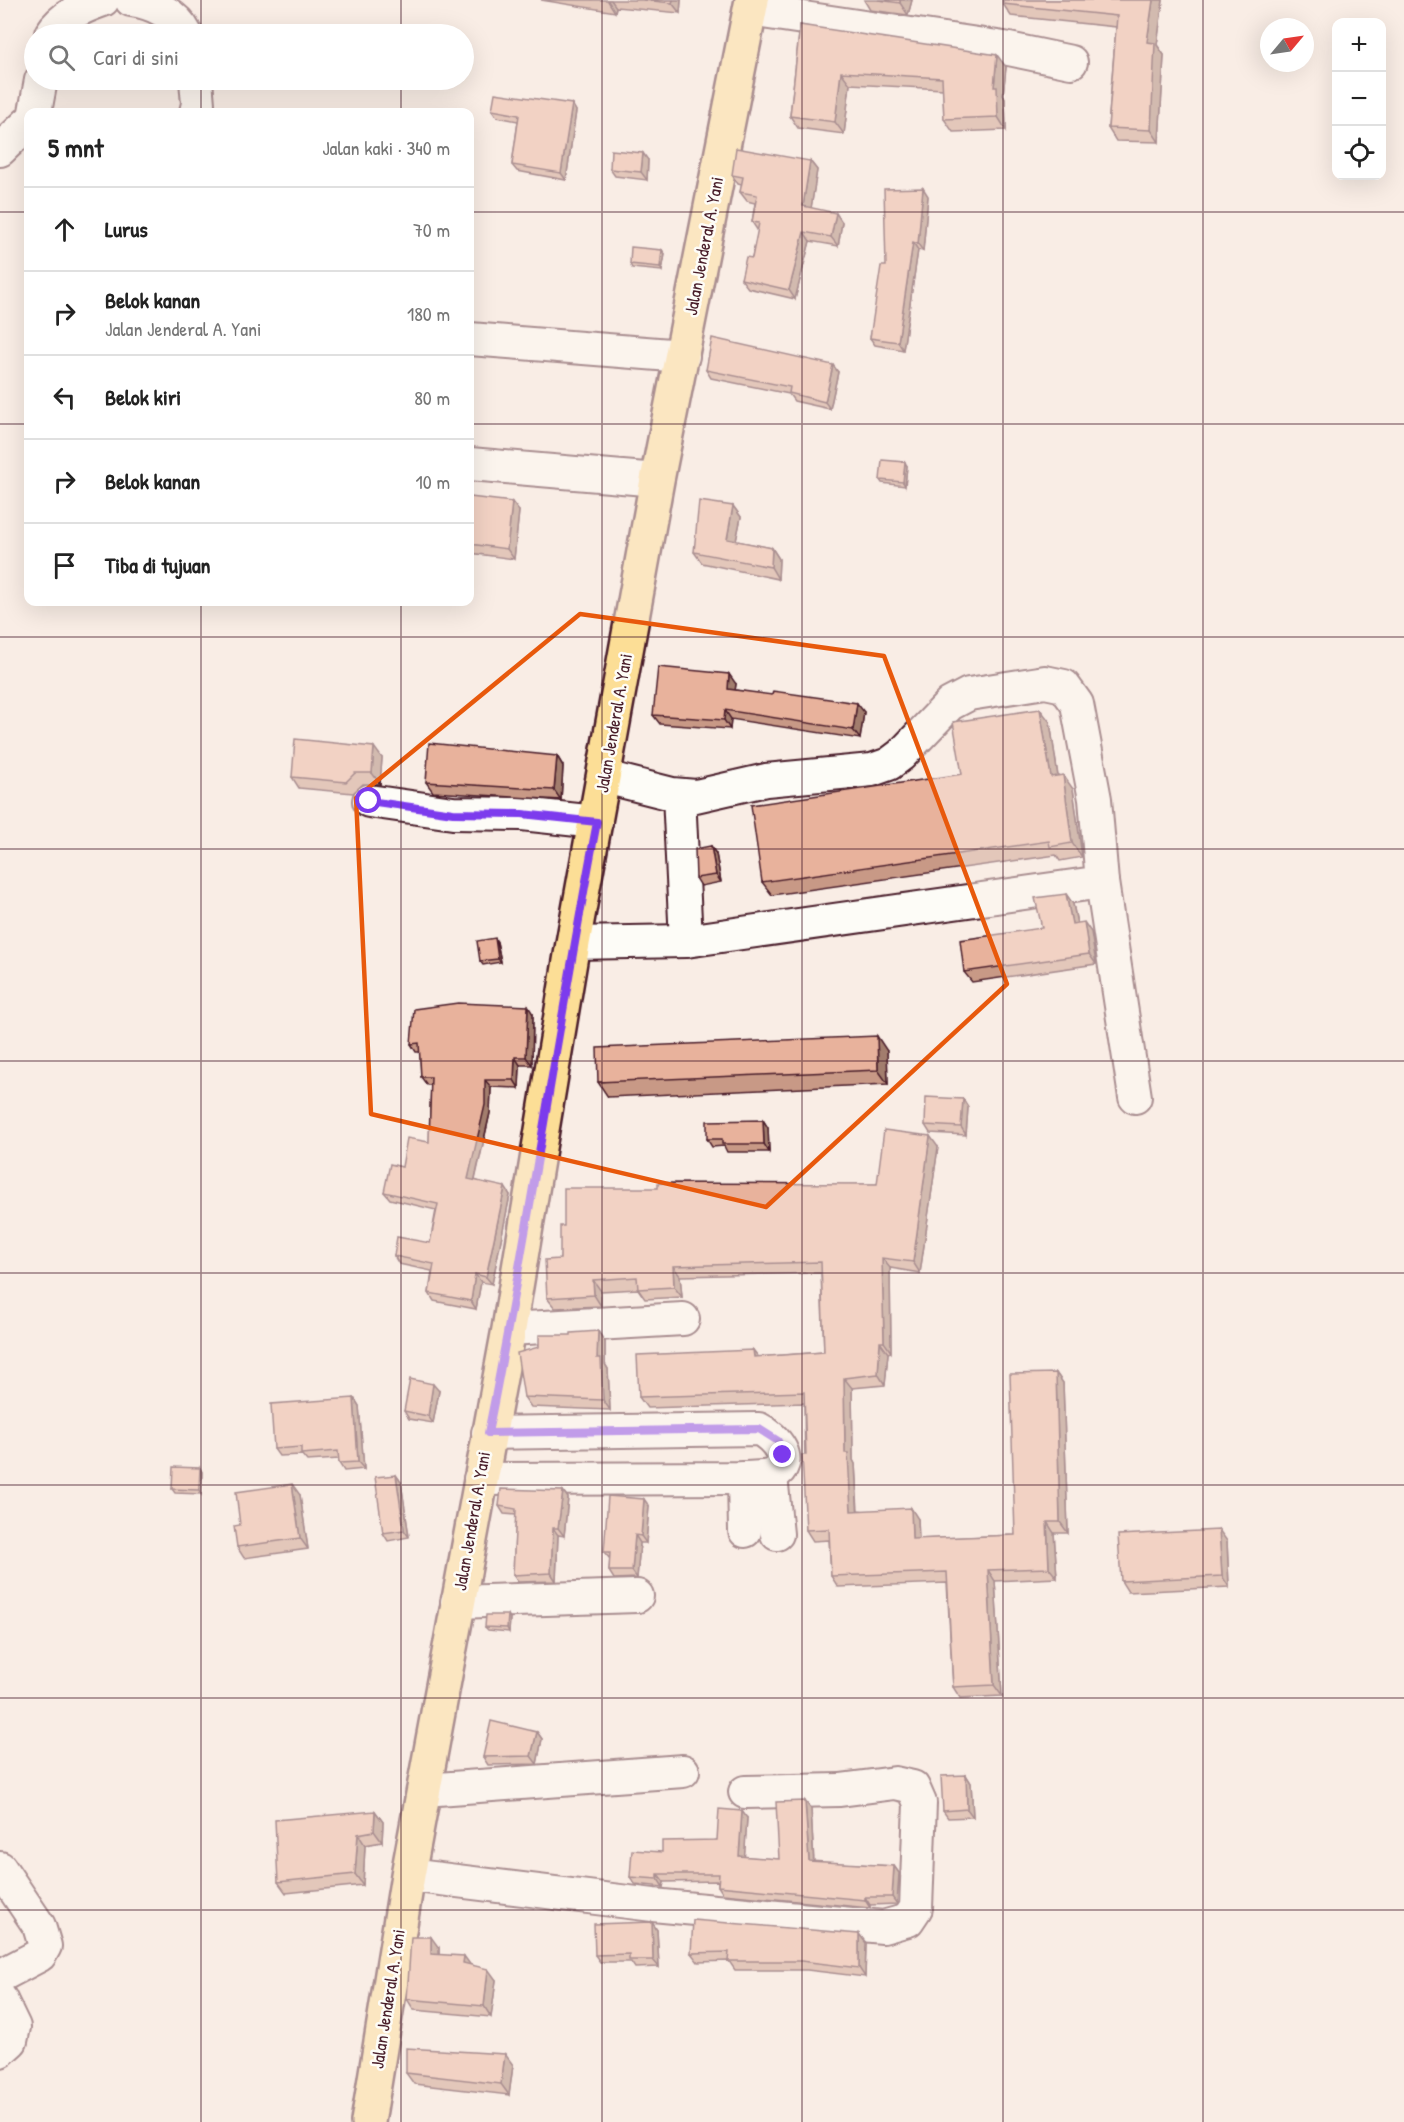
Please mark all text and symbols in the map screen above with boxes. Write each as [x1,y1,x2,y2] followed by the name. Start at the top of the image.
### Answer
[1260,18,1314,72] north arrow
[1332,18,1386,180] map controls
[1332,18,1386,72] button: +
[24,24,474,90] search box
[45,41,78,74] icon: search
[93,42,179,72] text: Cari di sini
[1332,72,1386,126] button: −
[1332,126,1386,180] button: locate
[48,130,103,165] text: 5 mnt
[322,134,450,161] text: Jalan kaki · 340 m
[678,174,729,317] street label: Jalan Jenderal A. Yani
[48,213,81,246] icon: ahead
[105,214,148,244] text: Lurus
[413,216,450,243] text: 70 m
[105,285,200,315] text: Belok kanan
[48,297,81,330] icon: right
[407,300,450,327] text: 180 m
[105,315,262,342] text: Jalan Jenderal A. Yani
[48,381,81,414] icon: left
[105,382,181,412] text: Belok kiri
[414,384,450,411] text: 80 m
[48,465,81,498] icon: right
[105,466,200,496] text: Belok kanan
[416,468,450,495] text: 10 m
[48,549,81,582] icon: arrive
[105,550,210,580] text: Tiba di tujuan
[589,651,638,794] street label: Jalan Jenderal A. Yani
[355,787,381,813] route start
[769,1441,795,1467] route end
[447,1449,496,1592] street label: Jalan Jenderal A. Yani
[364,1927,411,2070] street label: Jalan Jenderal A. Yani

